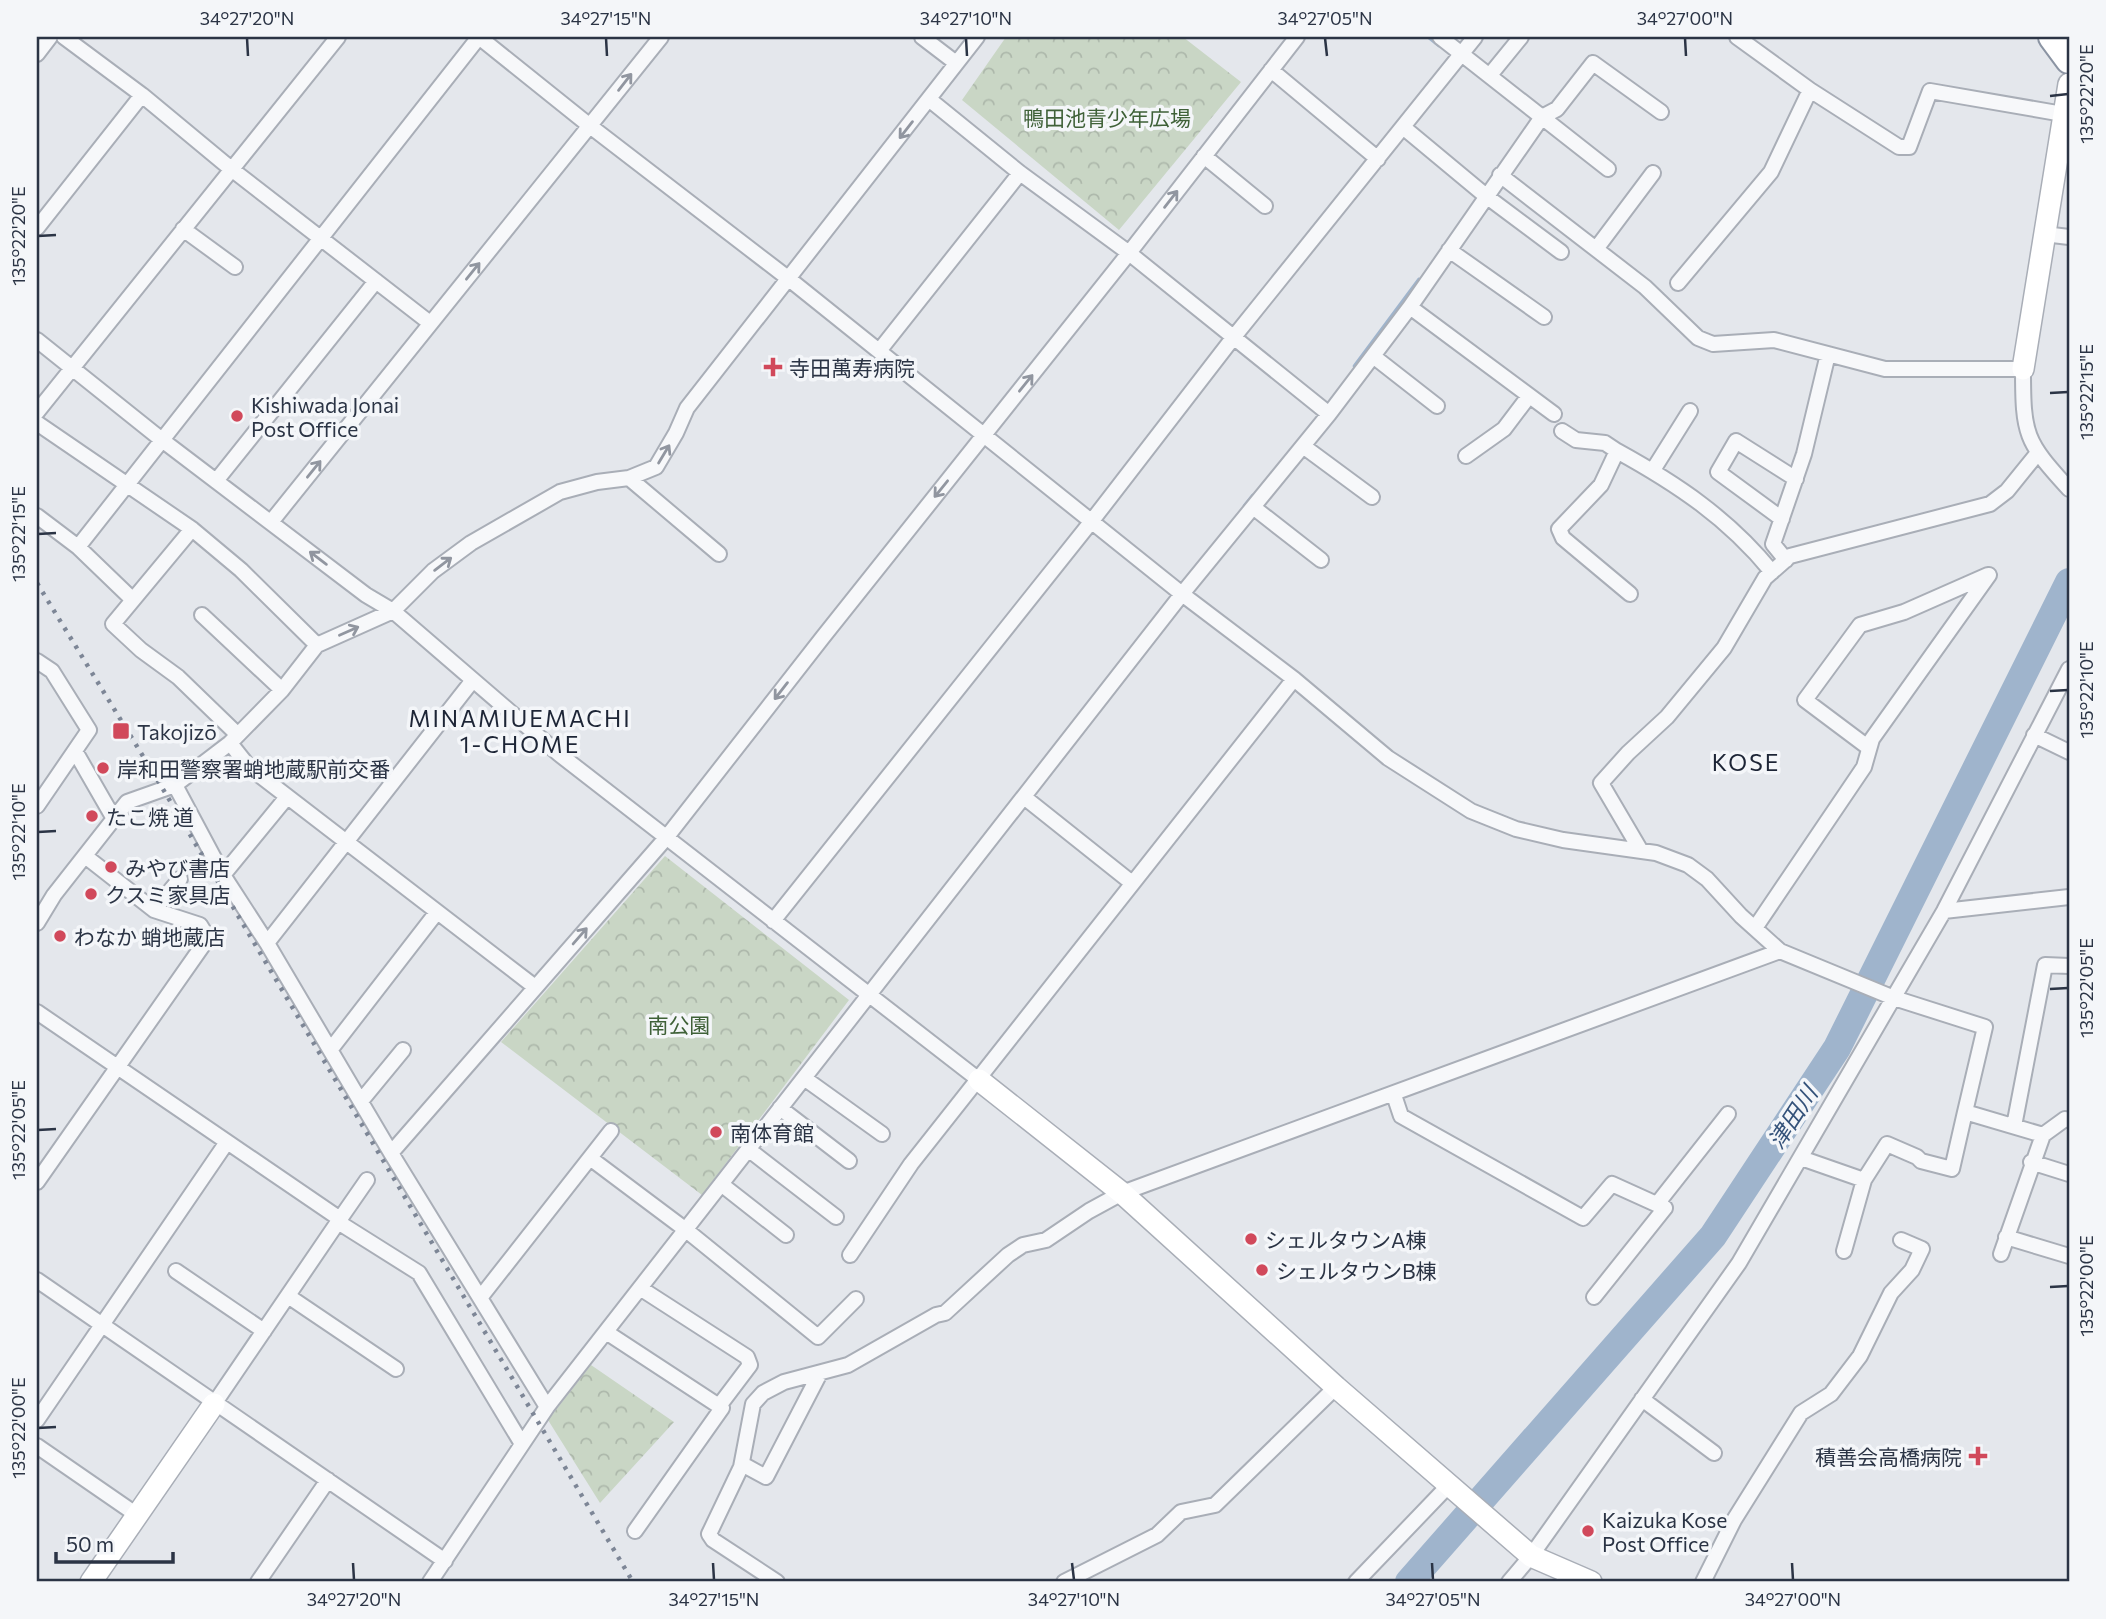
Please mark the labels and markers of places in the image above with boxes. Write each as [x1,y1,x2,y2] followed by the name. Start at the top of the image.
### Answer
[789,355,915,380] place label: 寺田萬寿病院
[763,357,783,377] marker: 寺田萬寿病院
[251,392,399,441] place label: Kishiwada Jonai Post Office
[229,408,245,424] marker: Kishiwada Jonai Post Office
[137,719,217,744] place label: Takojizō
[111,721,131,741] marker: Takojizō
[117,756,390,781] place label: 岸和田警察署蛸地蔵駅前交番
[95,760,111,776] marker: 岸和田警察署蛸地蔵駅前交番
[106,804,194,829] place label: たこ焼 道
[84,808,100,824] marker: たこ焼 道
[125,855,230,880] place label: みやび書店
[103,859,119,875] marker: みやび書店
[105,882,230,907] place label: クスミ家具店
[83,886,99,902] marker: クスミ家具店
[74,924,225,949] place label: わなか 蛸地蔵店
[52,928,68,944] marker: わなか 蛸地蔵店
[730,1120,814,1145] place label: 南体育館
[708,1124,724,1140] marker: 南体育館
[1265,1227,1427,1252] place label: シェルタウンA棟
[1243,1231,1259,1247] marker: シェルタウンA棟
[1276,1258,1437,1283] place label: シェルタウンB棟
[1254,1262,1270,1278] marker: シェルタウンB棟
[1815,1444,1962,1469] place label: 積善会高橋病院
[1968,1446,1988,1466] marker: 積善会高橋病院
[1602,1507,1727,1556] place label: Kaizuka Kose Post Office
[1580,1523,1596,1539] marker: Kaizuka Kose Post Office

